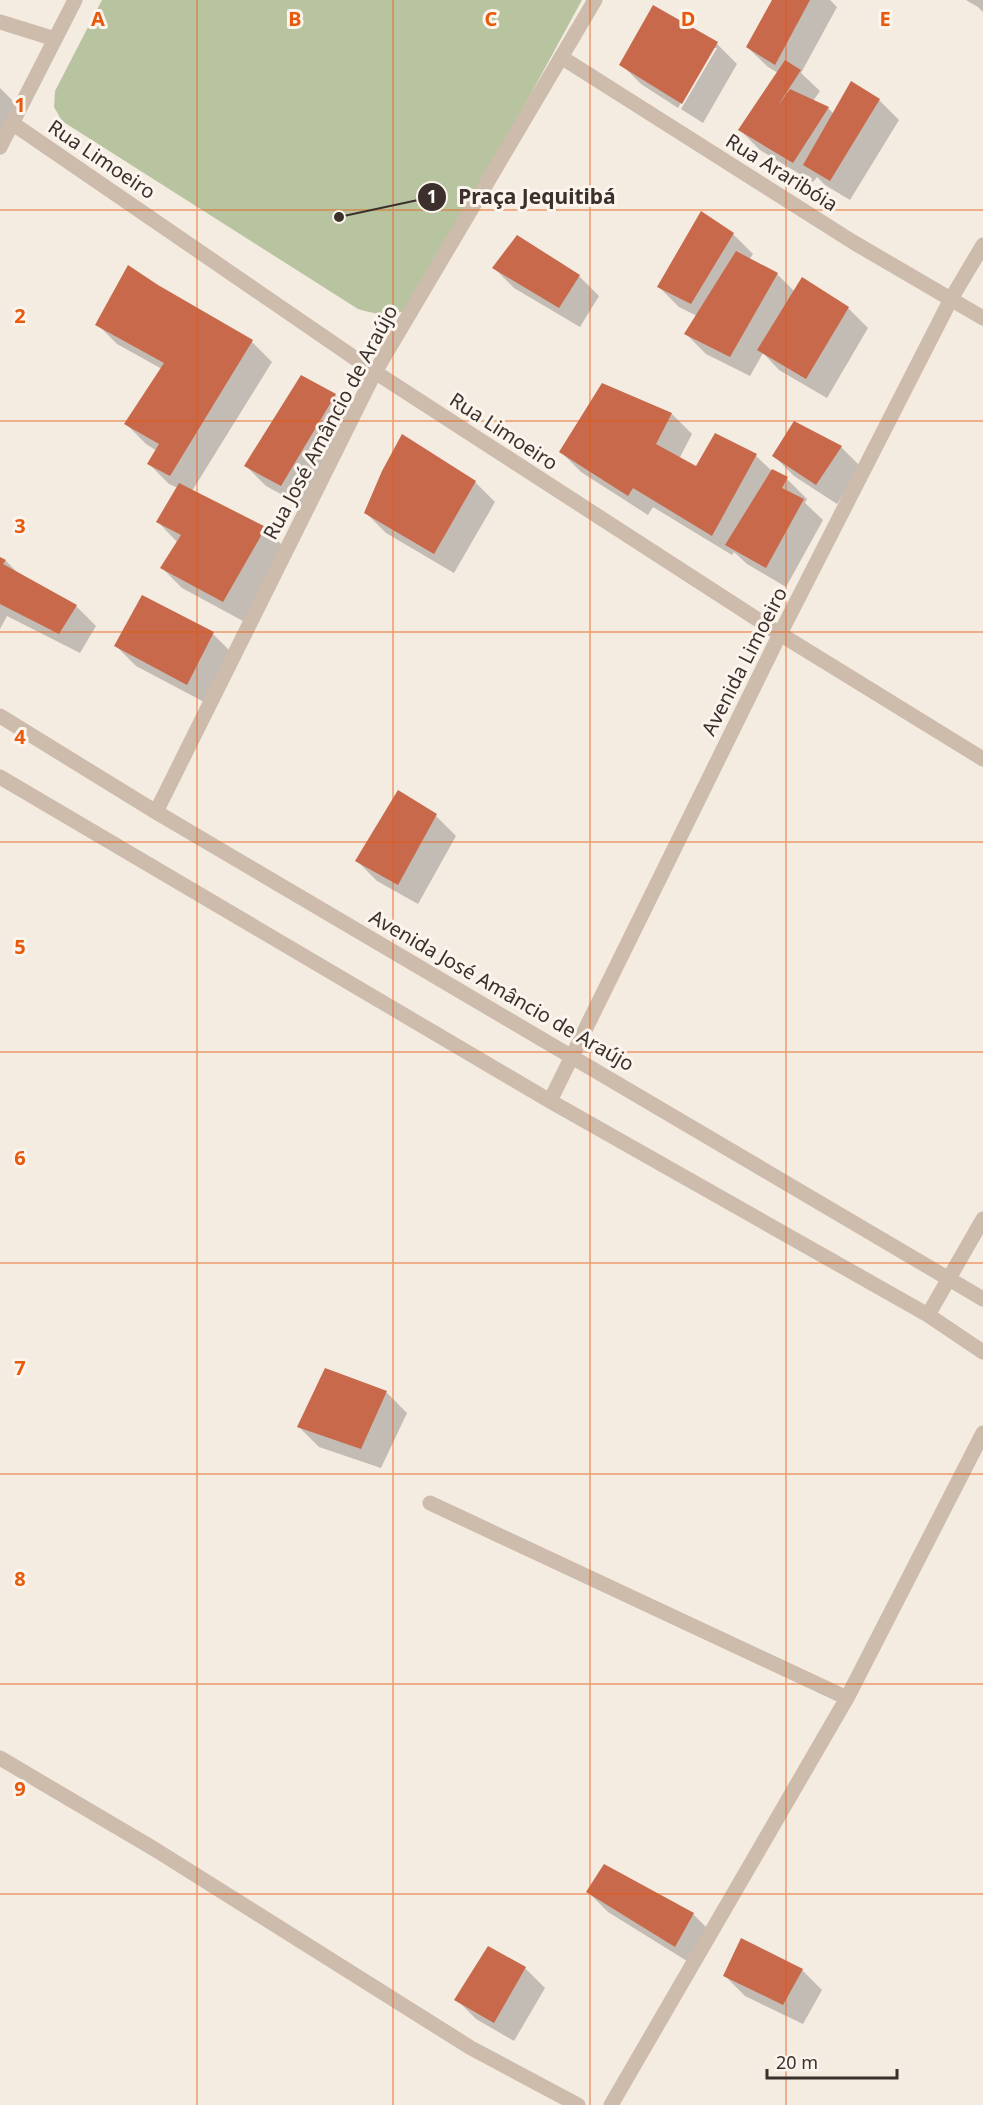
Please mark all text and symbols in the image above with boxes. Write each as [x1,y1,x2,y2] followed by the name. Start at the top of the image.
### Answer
[91,5,105,32] text: A
[288,5,302,32] text: B
[485,5,498,32] text: C
[681,5,695,32] text: D
[879,5,891,32] text: E
[14,91,26,118] text: 1
[43,113,161,205] street label: Rua Limoeiro
[721,127,843,217] street label: Rua Araribóia
[417,178,628,217] callout: Praça Jequitibá
[458,182,616,210] text: Praça Jequitibá
[427,184,437,208] text: 1
[257,300,403,544] street label: Rua José Amâncio de Araújo
[14,302,26,329] text: 2
[445,386,563,476] street label: Rua Limoeiro
[14,512,26,539] text: 3
[695,582,793,740] street label: Avenida Limoeiro
[14,723,26,750] text: 4
[365,903,639,1077] street label: Avenida José Amâncio de Araújo
[14,933,26,960] text: 5
[14,1144,26,1171] text: 6
[14,1354,26,1381] text: 7
[14,1565,26,1592] text: 8
[14,1775,26,1802] text: 9
[767,2042,898,2080] scale bar
[776,2050,818,2074] text: 20 m

